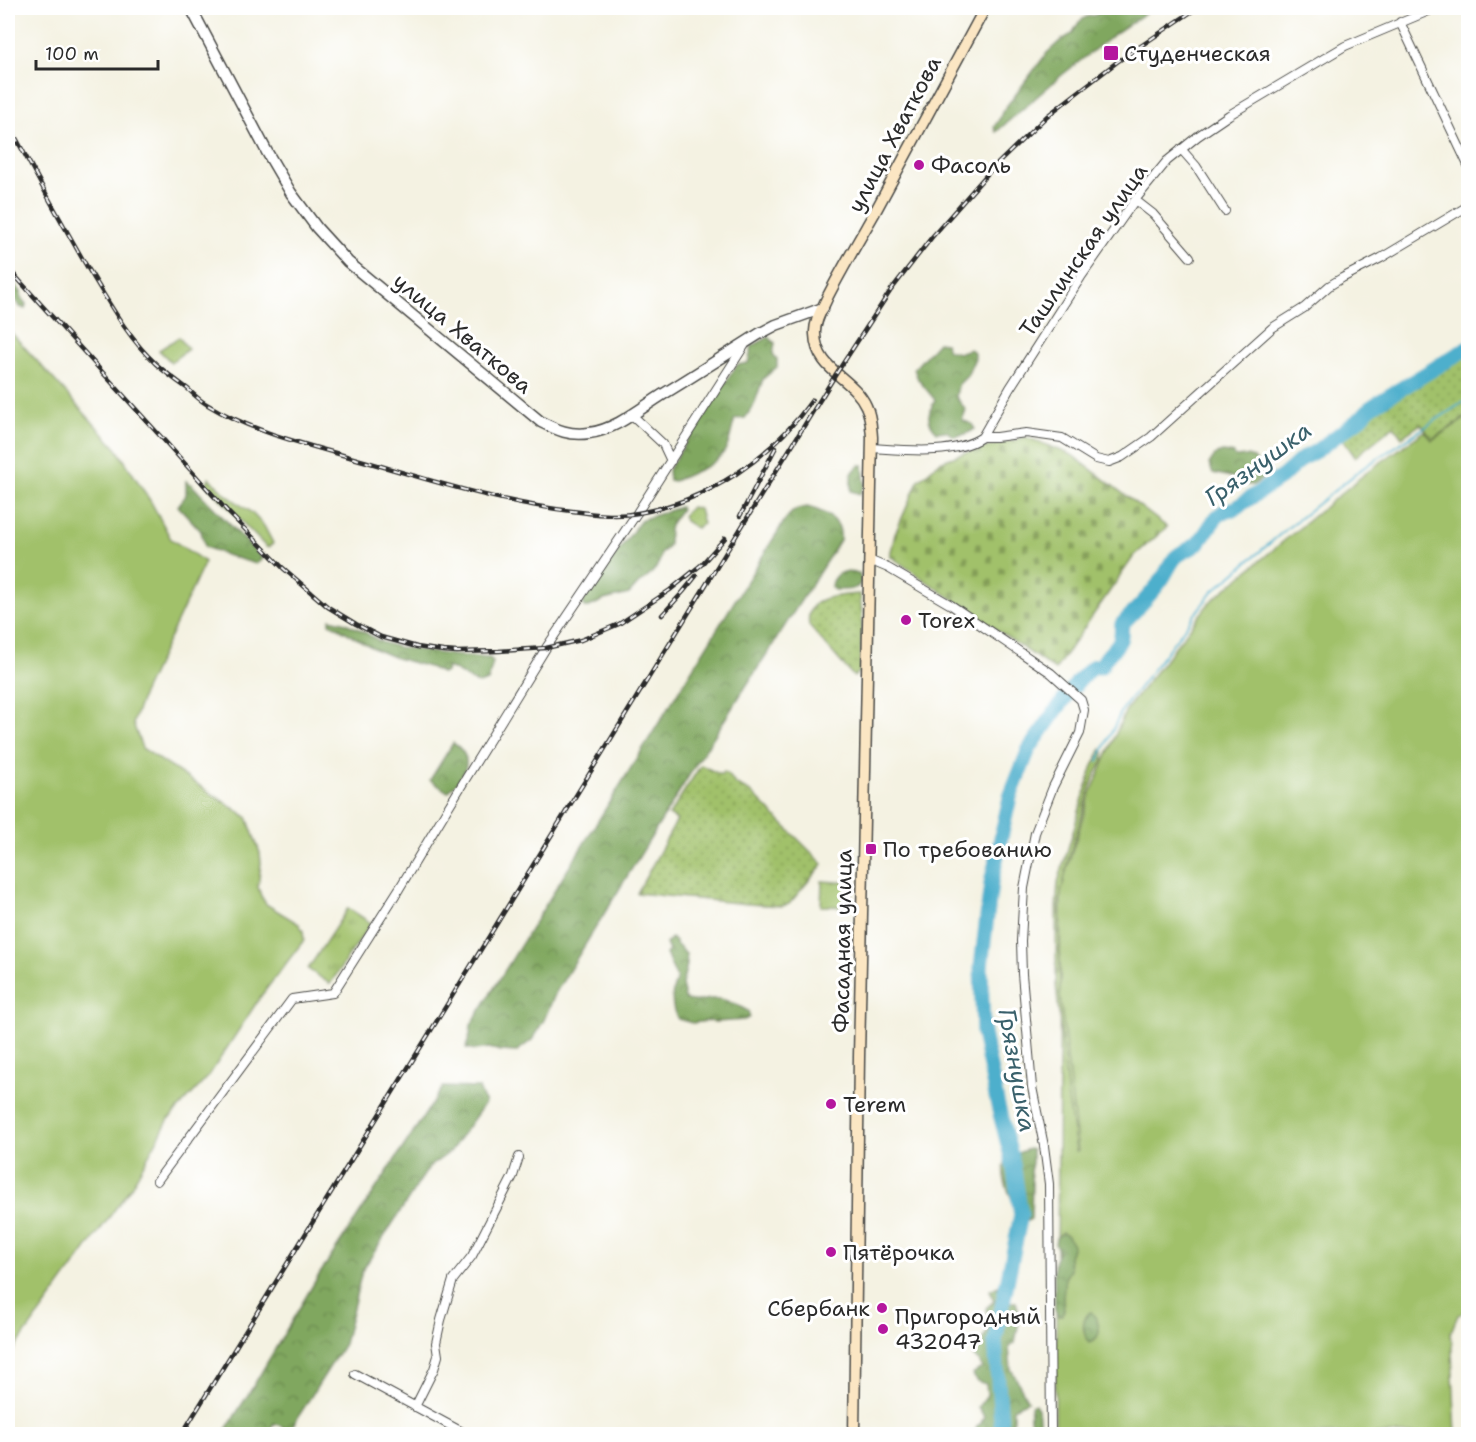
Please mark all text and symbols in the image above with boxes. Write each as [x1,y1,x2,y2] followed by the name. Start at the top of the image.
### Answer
[36,33,158,71] scale bar
[1124,39,1271,68] place label: Студенческая
[45,42,99,66] text: 100 m
[1102,44,1120,62] marker: Студенческая
[841,51,948,217] street label: улица Хваткова
[931,151,1011,180] place label: Фасоль
[912,158,926,172] marker: Фасоль
[1013,158,1154,343] street label: Ташлинская улица
[387,267,539,400] street label: улица Хваткова
[1198,414,1318,514] water label: Грязнушка
[918,606,975,635] place label: Torex
[899,613,913,627] marker: Torex
[883,835,1052,864] place label: По требованию
[864,842,878,856] marker: По требованию
[826,849,859,1033] street label: Фасадная улица
[990,1006,1044,1134] water label: Грязнушка
[843,1090,906,1119] place label: Terem
[824,1097,838,1111] marker: Terem
[843,1238,955,1267] place label: Пятёрочка
[824,1245,838,1259] marker: Пятёрочка
[767,1294,870,1323] place label: Сбербанк
[875,1301,889,1315] marker: Сбербанк
[895,1302,1041,1356] place label: Пригородный 432047
[876,1322,890,1336] marker: Пригородный 432047

